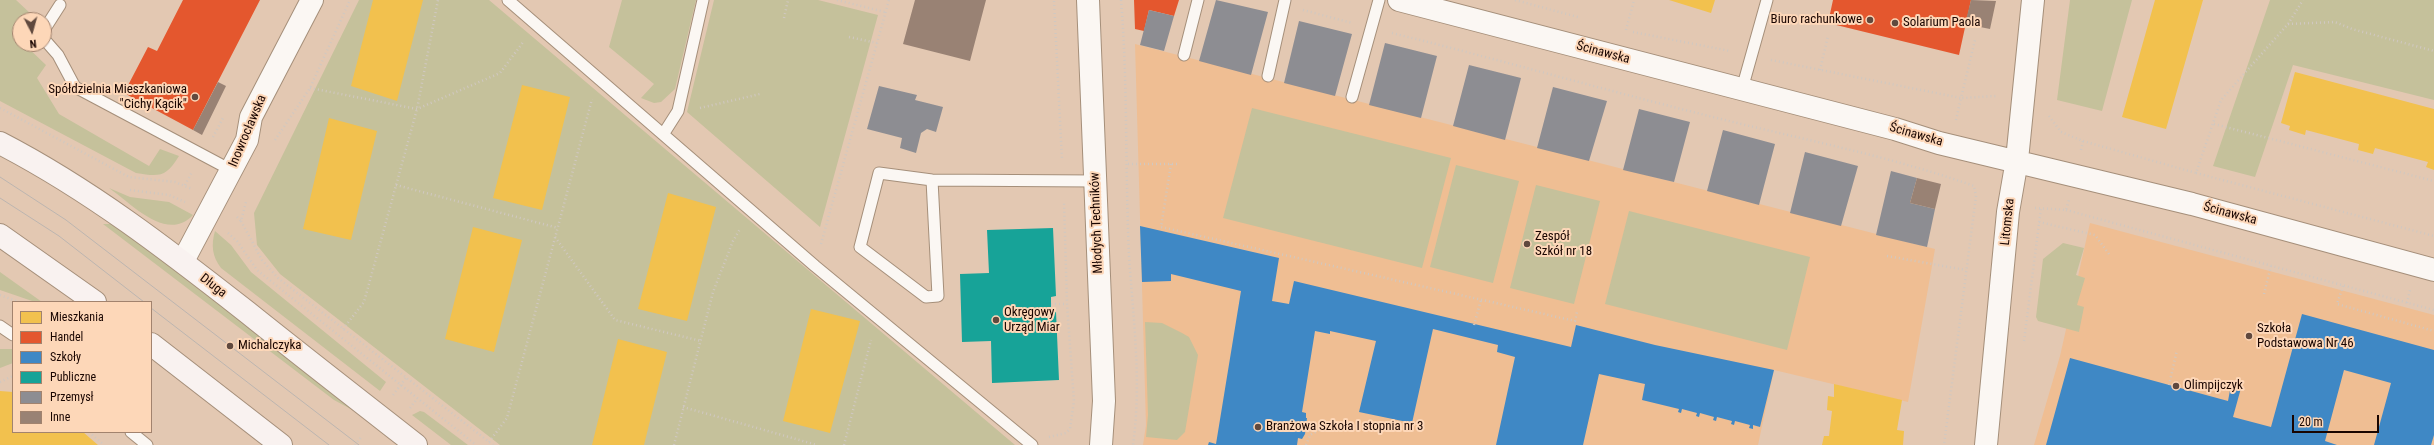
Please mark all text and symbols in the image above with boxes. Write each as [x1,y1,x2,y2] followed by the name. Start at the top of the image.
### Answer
[12,12,52,52] north arrow
[1771,12,1862,28] place label: Biuro rachunkowe
[1865,15,1875,25] marker: Biuro rachunkowe
[1903,15,1981,31] place label: Solarium Paola
[1890,18,1900,28] marker: Solarium Paola
[29,37,37,50] text: N
[1575,38,1631,68] street label: Ścinawska
[48,82,187,113] place label: Spółdzielnia Mieszkaniowa "Cichy Kącik"
[190,92,200,102] marker: Spółdzielnia Mieszkaniowa "Cichy Kącik"
[226,93,270,169] street label: Inowrocławska
[1888,120,1944,150] street label: Ścinawska
[1087,172,1107,274] street label: Młodych Techników
[1998,198,2018,246] street label: Litomska
[2202,199,2258,229] street label: Ścinawska
[1535,229,1592,260] place label: Zespół Szkół nr 18
[1522,239,1532,249] marker: Zespół Szkół nr 18
[197,271,229,301] street label: Długa
[12,301,152,433] legend
[1004,305,1060,336] place label: Okręgowy Urząd Miar
[50,310,104,324] text: Mieszkania
[991,315,1001,325] marker: Okręgowy Urząd Miar
[2257,321,2354,352] place label: Szkoła Podstawowa Nr 46
[50,330,83,344] text: Handel
[2244,331,2254,341] marker: Szkoła Podstawowa Nr 46
[238,338,302,354] place label: Michalczyka
[225,341,235,351] marker: Michalczyka
[50,350,81,364] text: Szkoły
[50,370,96,384] text: Publiczne
[2184,378,2243,394] place label: Olimpijczyk
[2171,381,2181,391] marker: Olimpijczyk
[50,390,94,404] text: Przemysł
[2294,407,2381,433] scale bar
[50,410,70,424] text: Inne
[2299,415,2323,429] text: 20 m
[1266,419,1423,435] place label: Branżowa Szkoła I stopnia nr 3
[1253,422,1263,432] marker: Branżowa Szkoła I stopnia nr 3

